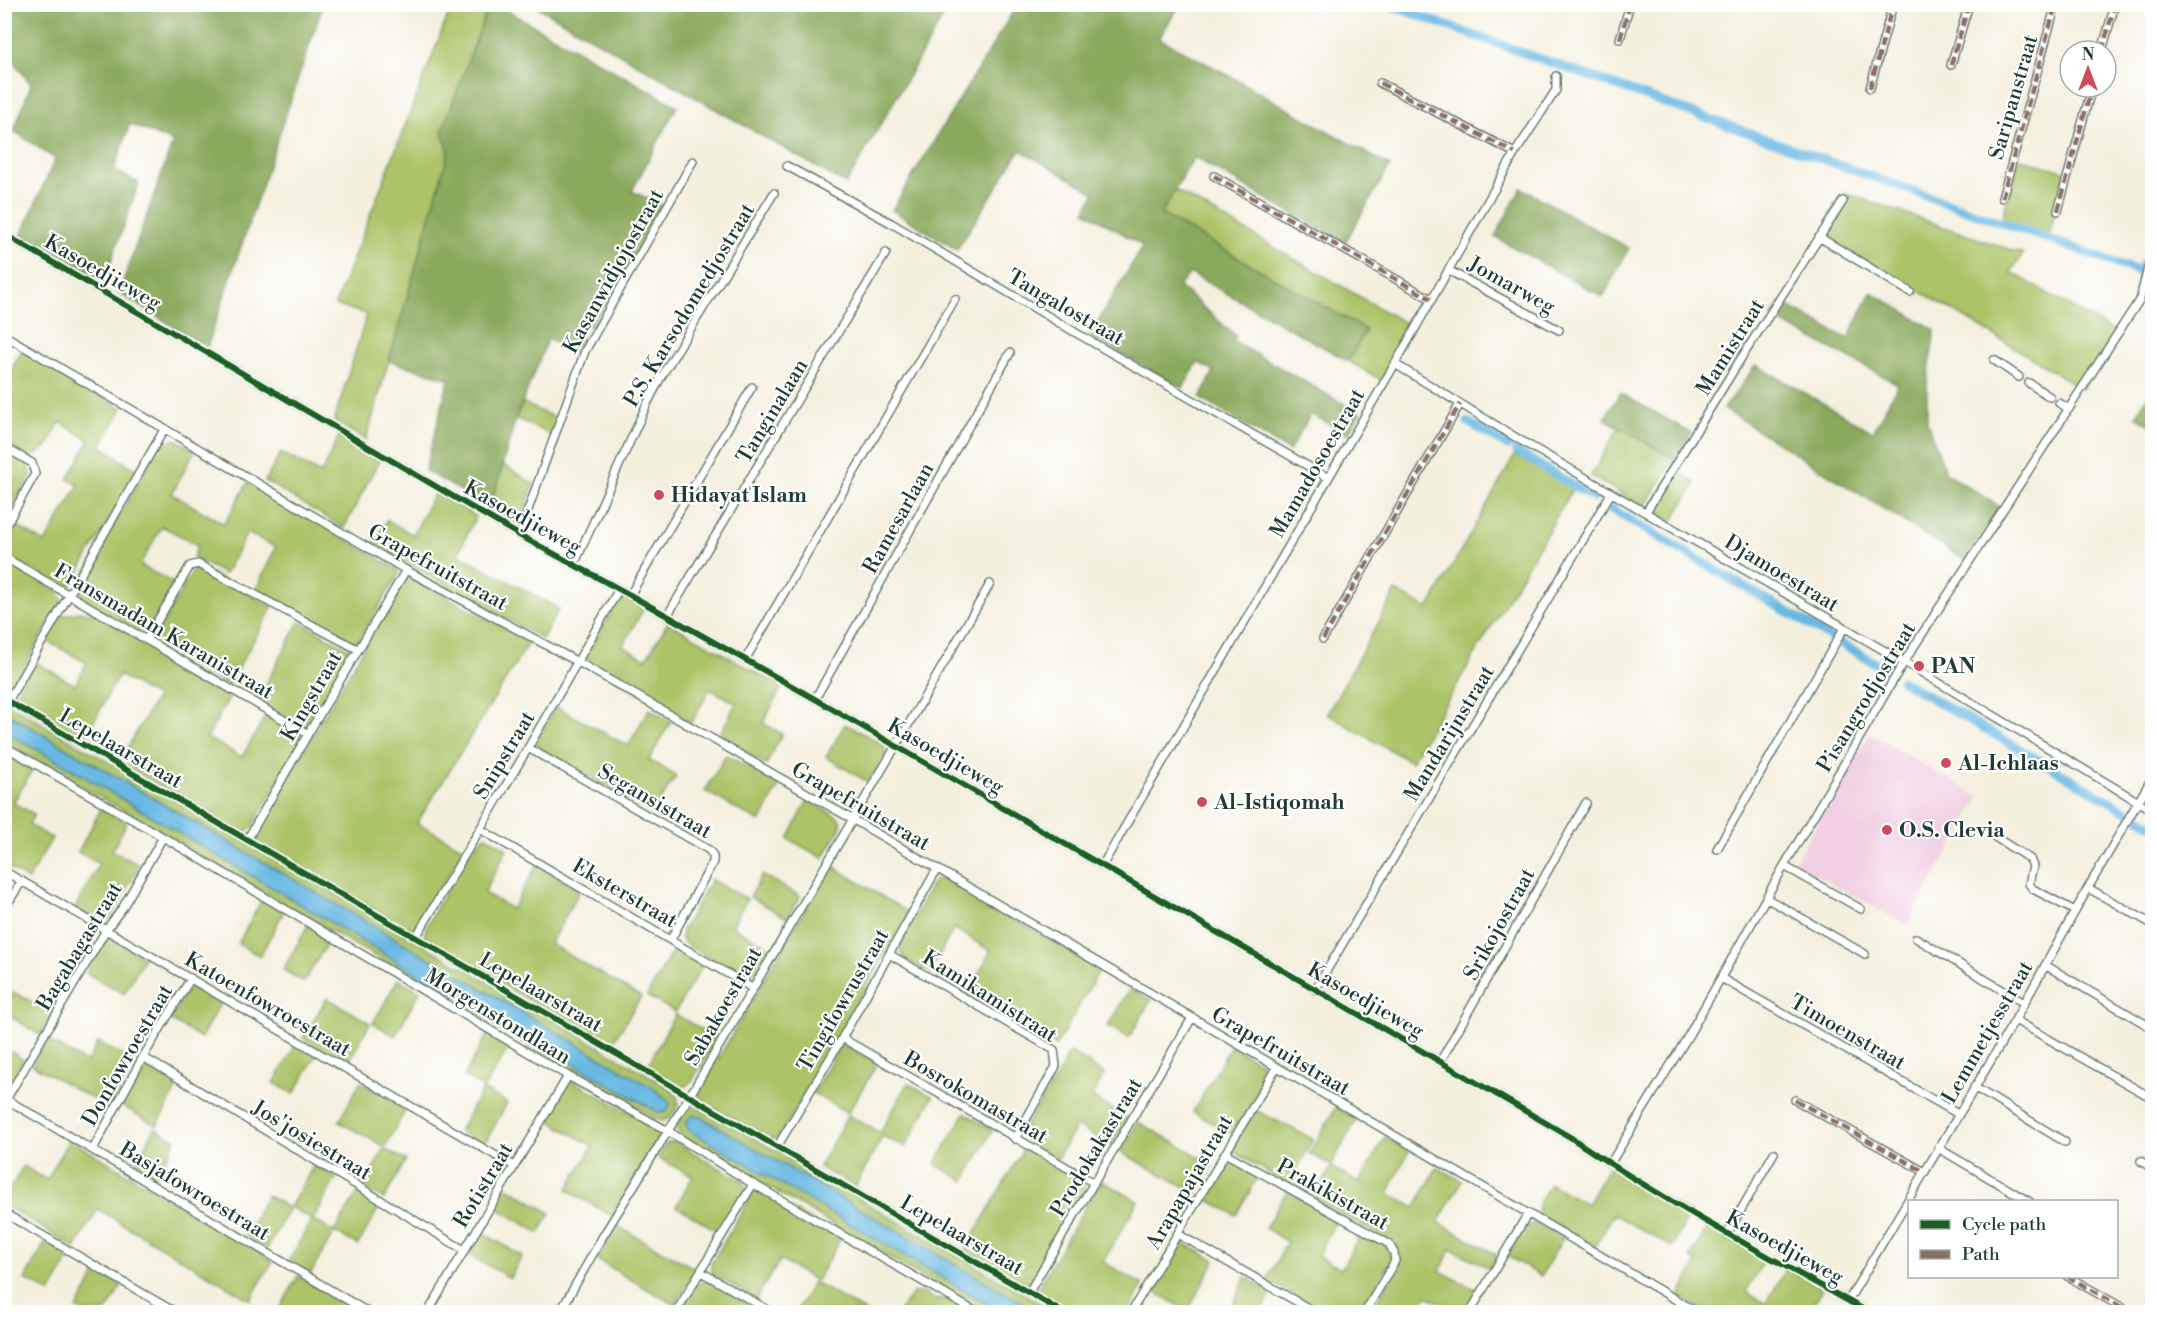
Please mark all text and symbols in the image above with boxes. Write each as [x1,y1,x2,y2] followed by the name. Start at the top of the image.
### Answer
[1984,31,2044,163] street label: Saripanstraat
[2058,39,2118,99] north arrow
[2082,45,2095,65] text: N
[558,184,670,358] street label: Kasanwidjojostraat
[619,198,761,412] street label: P.S. Karsodomedjostraat
[39,229,166,317] street label: Kasoedjieweg
[1463,251,1560,320] street label: Jomarweg
[1002,264,1129,352] street label: Tangalostraat
[1691,294,1771,401] street label: Mamistraat
[731,354,815,469] street label: Tanginalaan
[1265,384,1371,543] street label: Mamadosoestraat
[858,458,940,579] street label: Ramesarlaan
[459,475,586,561] street label: Kasoedjieweg
[671,483,807,509] place label: Hidayat Islam
[652,488,666,502] marker: Hidayat Islam
[363,519,512,617] street label: Grapefruitstraat
[1719,529,1844,619] street label: Djamoestraat
[49,558,279,706] street label: Fransmadam Karanistraat
[1812,617,1922,777] street label: Pisangrodjostraat
[276,646,348,746] street label: Kingstraat
[1931,654,1976,680] place label: PAN
[1912,659,1926,673] marker: PAN
[1399,660,1501,806] street label: Mandarijnstraat
[54,703,187,795] street label: Lepelaarstraat
[468,706,542,804] street label: Snipstraat
[882,713,1009,801] street label: Kasoedjieweg
[1957,751,2059,777] place label: Al-Ichlaas
[1939,756,1953,770] marker: Al-Ichlaas
[787,757,935,857] street label: Grapefruitstraat
[593,759,717,845] street label: Segansistraat
[1213,790,1345,816] place label: Al-Istiqomah
[1195,795,1209,809] marker: Al-Istiqomah
[1899,818,2005,844] place label: O.S. Clevia
[1880,823,1894,837] marker: O.S. Clevia
[567,853,682,935] street label: Eksterstraat
[1458,863,1542,985] street label: Srikojostraat
[31,877,129,1016] street label: Bagabagastraat
[792,924,896,1077] street label: Tingifowrustraat
[679,942,769,1071] street label: Sabakoestraat
[917,945,1062,1049] street label: Kamikamistraat
[180,947,356,1063] street label: Katoenfowroestraat
[474,947,607,1039] street label: Lepelaarstraat
[1936,956,2040,1109] street label: Lemmetjesstraat
[1302,957,1429,1045] street label: Kasoedjieweg
[420,963,576,1071] street label: Morgenstondlaan
[77,979,179,1131] street label: Donfowroestraat
[1785,989,1910,1077] street label: Timoenstraat
[1207,1002,1355,1102] street label: Grapefruitstraat
[898,1046,1053,1150] street label: Bosrokomastraat
[1045,1073,1149,1222] street label: Prodokakastraat
[246,1095,376,1187] street label: Jos'josiestraat
[1140,1110,1239,1255] street label: Arapapajastraat
[114,1136,275,1247] street label: Basjafowroestraat
[448,1138,520,1233] street label: Rotistraat
[1272,1153,1394,1237] street label: Prakikistraat
[895,1190,1028,1282] street label: Lepelaarstraat
[1908,1200,2118,1278] legend
[1721,1205,1848,1291] street label: Kasoedjieweg
[1962,1213,2046,1236] text: Cycle path
[1962,1243,2000,1266] text: Path

